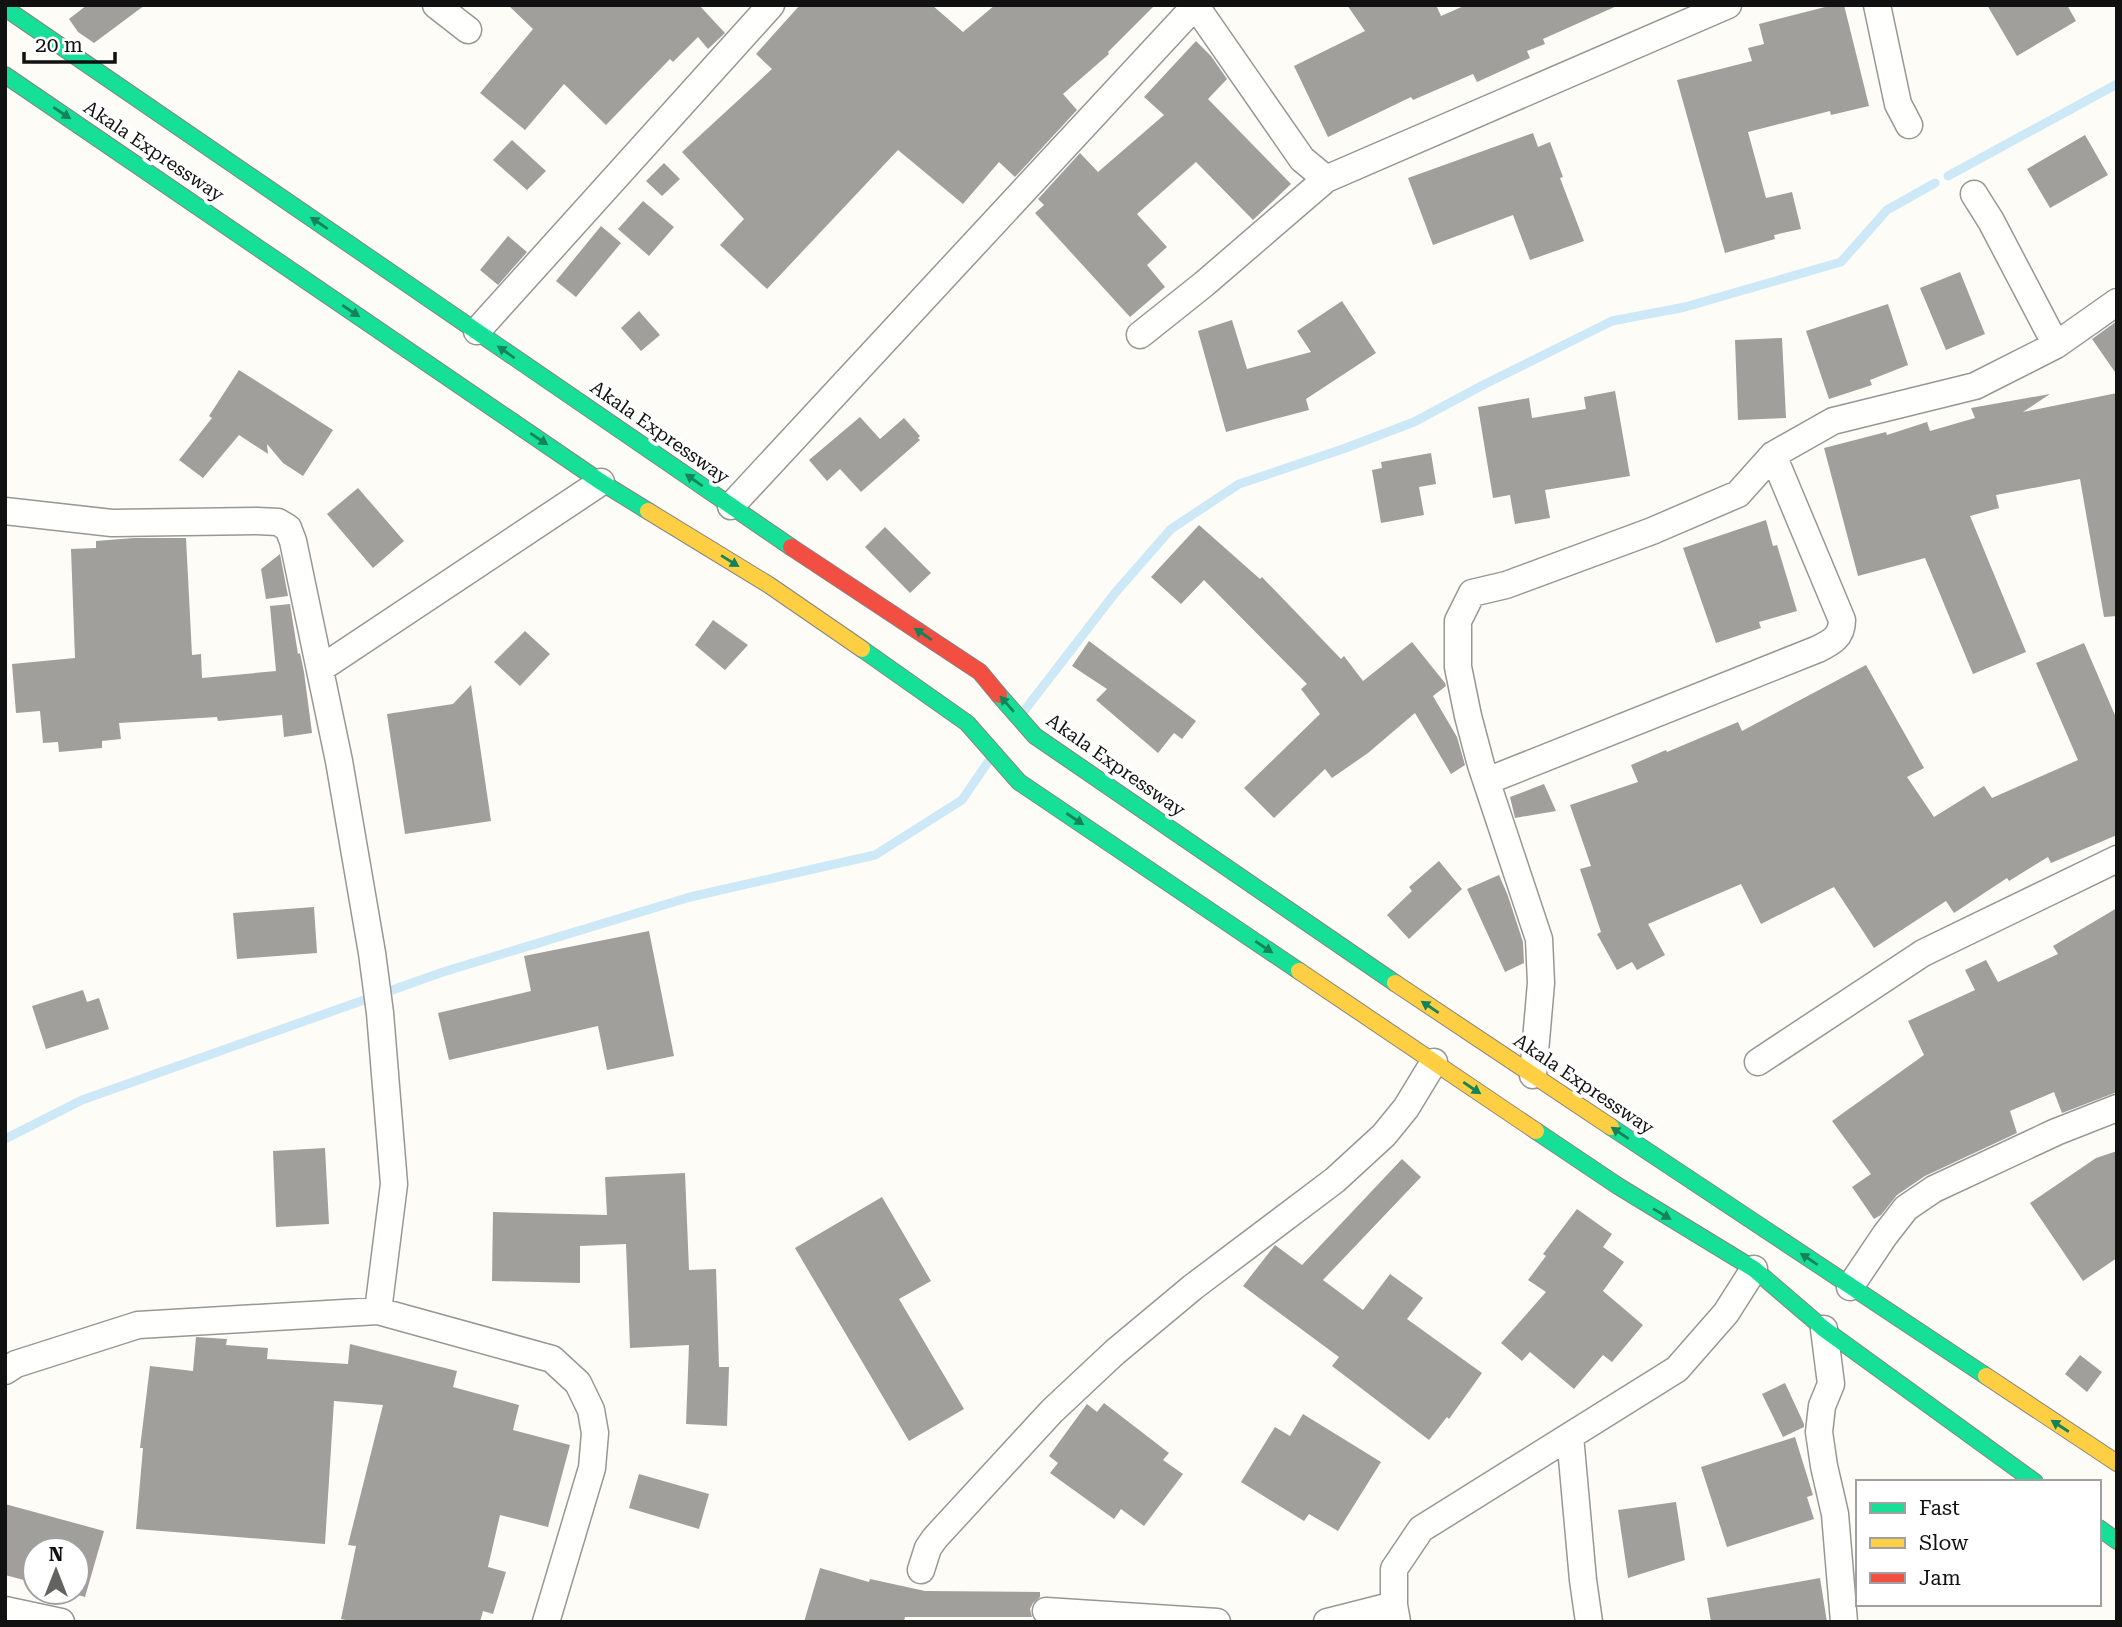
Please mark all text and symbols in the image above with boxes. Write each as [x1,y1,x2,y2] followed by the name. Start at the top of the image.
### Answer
[24,21,116,65] scale bar
[35,33,83,57] text: 20 m
[80,96,229,207] street label: Akala Expressway
[52,106,71,119] one-way arrow
[310,216,328,230] one-way arrow
[341,304,361,317] one-way arrow
[496,345,516,358] one-way arrow
[586,376,734,489] street label: Akala Expressway
[529,432,548,445] one-way arrow
[685,473,703,487] one-way arrow
[721,555,740,568] one-way arrow
[914,628,933,641] one-way arrow
[999,695,1015,713] one-way arrow
[1042,709,1190,822] street label: Akala Expressway
[1066,813,1085,826] one-way arrow
[1255,940,1273,954] one-way arrow
[1421,1001,1440,1014] one-way arrow
[1510,1029,1659,1140] street label: Akala Expressway
[1463,1081,1482,1094] one-way arrow
[1610,1127,1629,1140] one-way arrow
[1653,1207,1672,1220] one-way arrow
[1799,1253,1819,1266] one-way arrow
[2050,1419,2070,1432] one-way arrow
[1856,1480,2101,1606] legend
[1919,1496,1960,1520] text: Fast
[1919,1531,1969,1555] text: Slow
[21,1536,91,1606] north arrow
[49,1543,64,1566] text: N
[1919,1566,1961,1590] text: Jam

